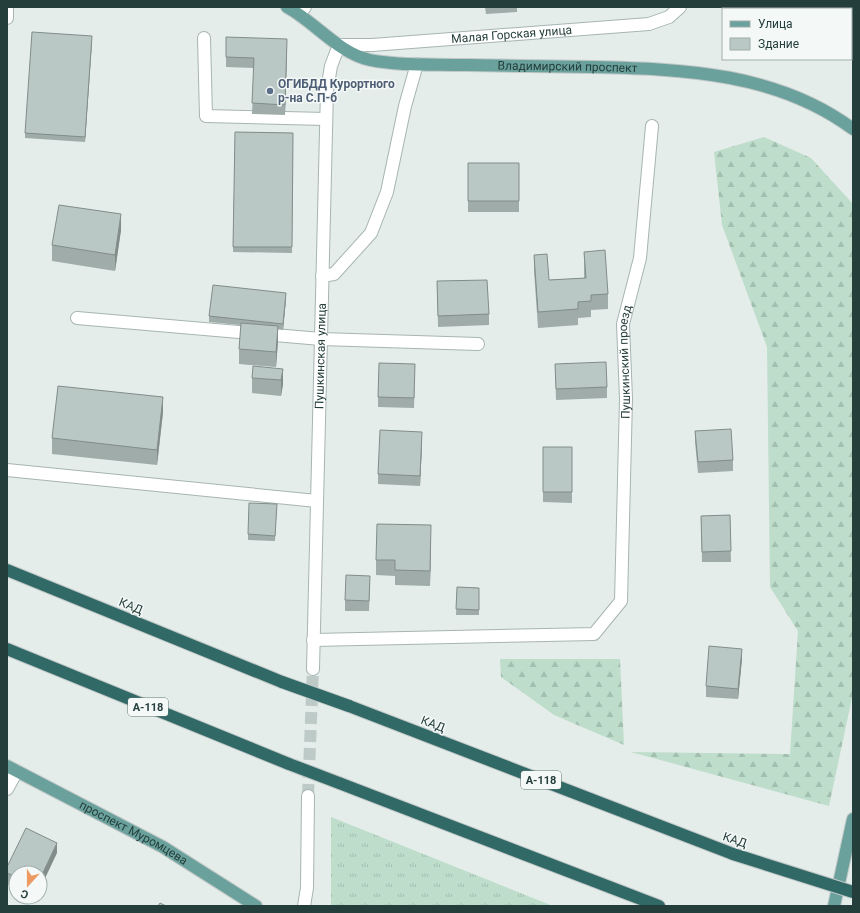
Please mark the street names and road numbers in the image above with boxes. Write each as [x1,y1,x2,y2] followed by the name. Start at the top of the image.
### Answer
[451,23,573,46] street label: Малая Горская улица
[498,59,638,75] street label: Владимирский проспект
[312,303,329,409] street label: Пушкинская улица
[616,304,635,419] street label: Пушкинский проезд
[117,595,145,617] street label: КАД
[128,698,168,716] road number: А-118
[419,713,447,735] street label: КАД
[521,771,561,789] road number: А-118
[77,798,190,868] street label: проспект Муромцева
[721,829,749,851] street label: КАД

